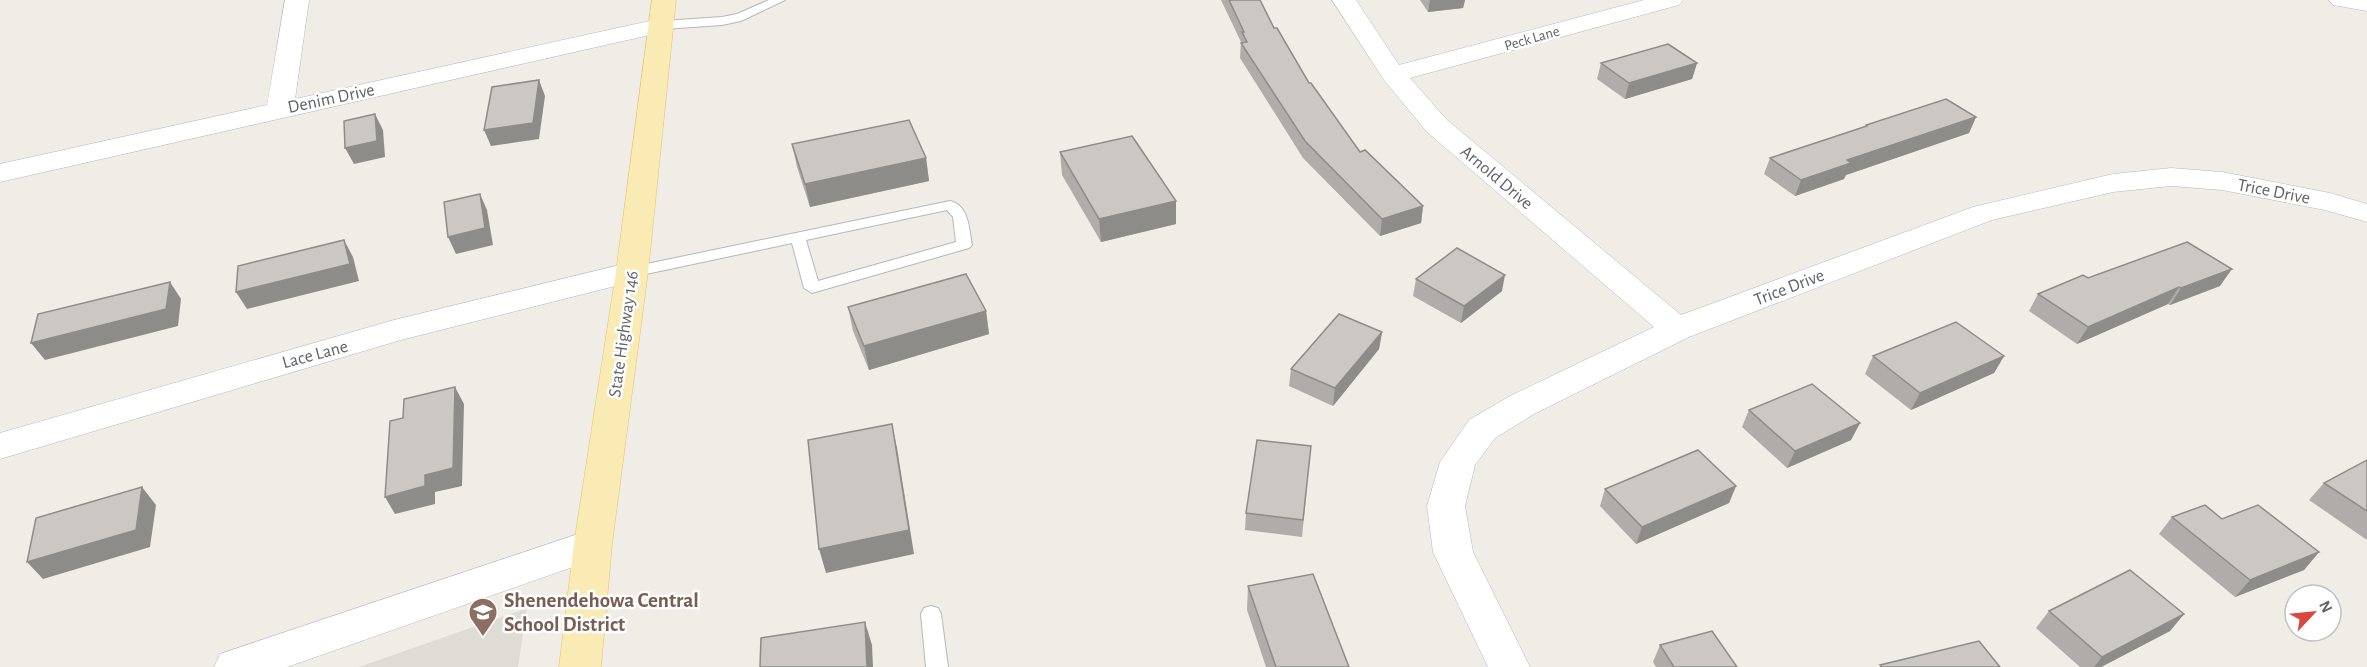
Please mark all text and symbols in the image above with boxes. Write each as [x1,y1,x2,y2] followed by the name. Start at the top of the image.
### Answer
[1503,23,1562,54] street label: Peck Lane
[286,81,376,117] street label: Denim Drive
[1457,142,1536,213] street label: Arnold Drive
[2236,176,2312,208] street label: Trice Drive
[1752,266,1827,310] street label: Trice Drive
[606,270,642,399] street label: State Highway 146
[280,338,350,372] street label: Lace Lane
[2283,583,2343,643] north arrow
[504,590,699,635] place label: Shenendehowa Central School District
[467,596,499,638] school or university icon: Shenendehowa Central School District
[2316,598,2335,615] text: N

